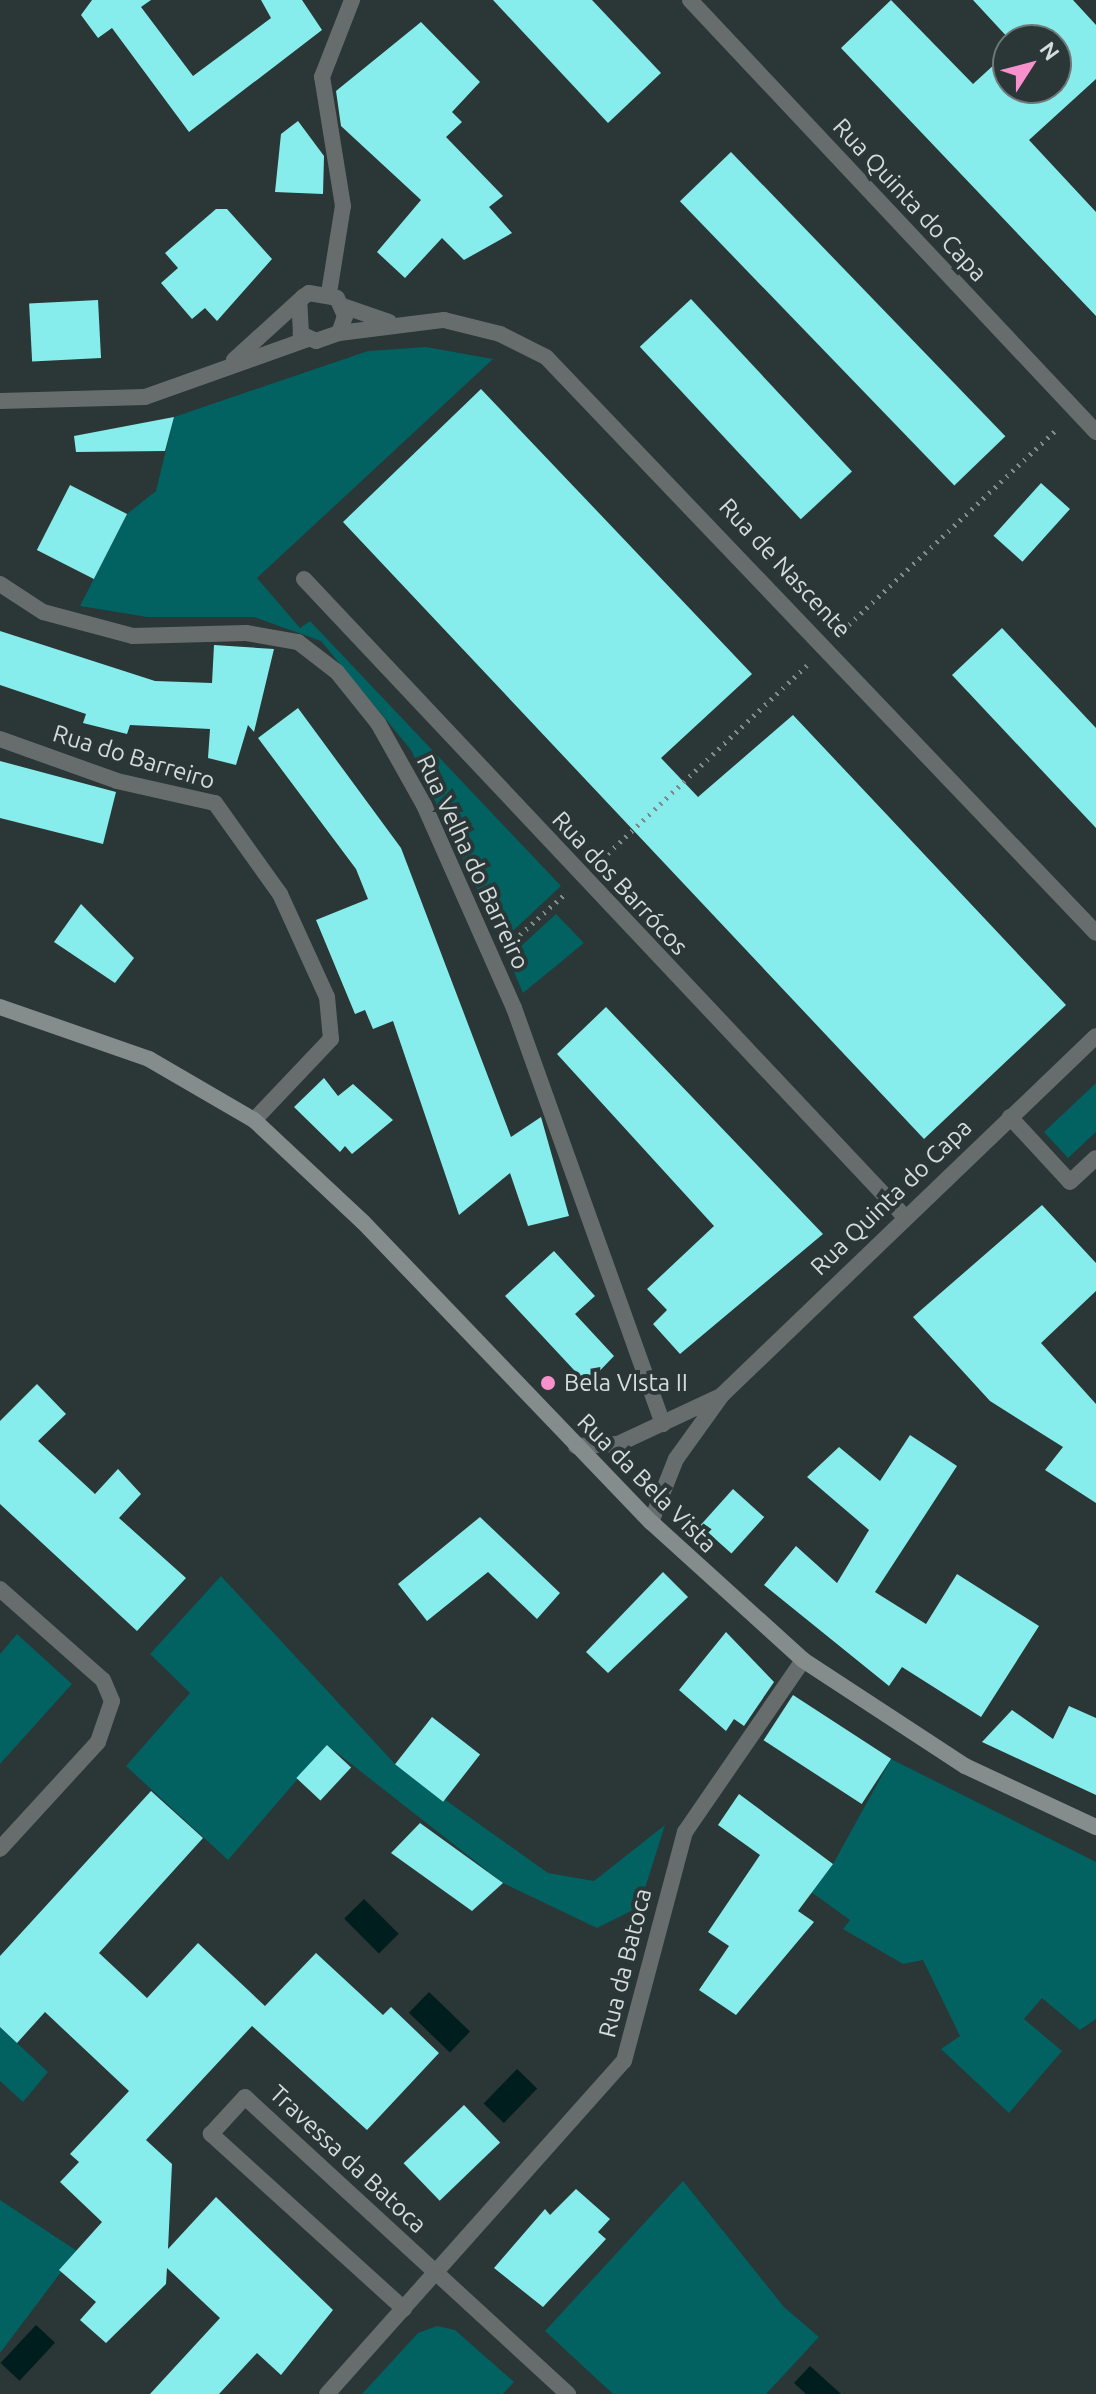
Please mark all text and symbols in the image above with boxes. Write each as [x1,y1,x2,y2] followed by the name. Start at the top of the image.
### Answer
[992,24,1072,104] north arrow
[1035,37,1065,65] text: N
[827,112,993,288] street label: Rua Quinta do Capa
[713,492,857,644] street label: Rua de Nascente
[49,719,219,795] street label: Rua do Barreiro
[411,750,535,974] street label: Rua Velha do Barreiro
[546,805,694,961] street label: Rua dos Barrócos
[805,1113,977,1281] street label: Rua Quinta do Capa
[564,1369,688,1397] place label: Bela VIsta II
[539,1374,557,1392] marker: Bela VIsta II
[571,1407,723,1559] street label: Rua da Bela Vista
[593,1885,657,2041] street label: Rua da Batoca
[264,2079,432,2239] street label: Travessa da Batoca

